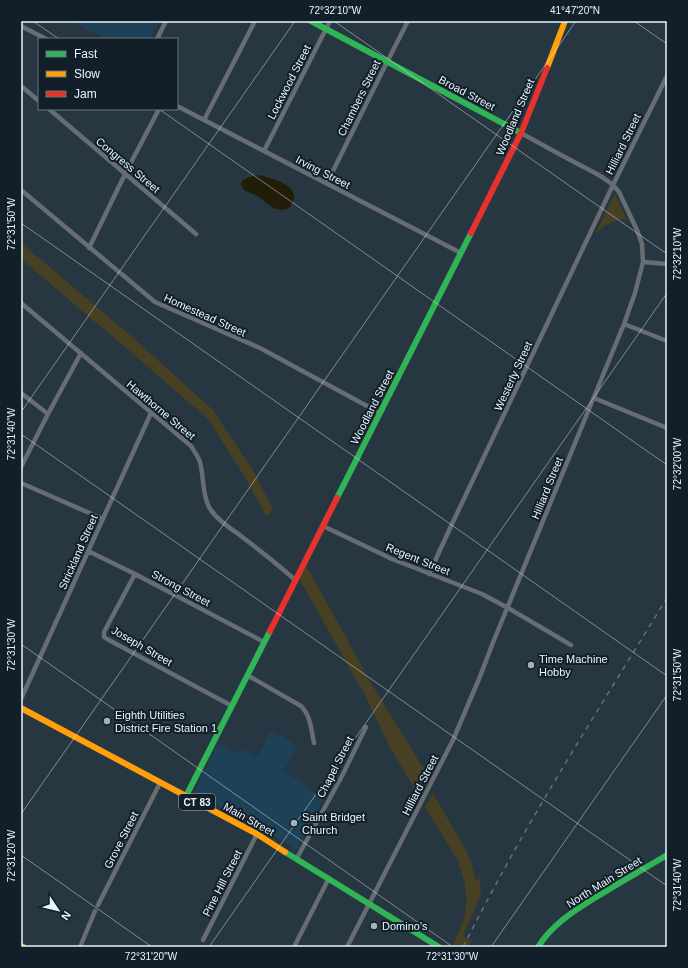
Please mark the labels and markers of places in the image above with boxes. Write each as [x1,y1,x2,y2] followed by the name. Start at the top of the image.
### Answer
[539,653,608,678] place label: Time Machine Hobby
[526,660,536,670] marker: Time Machine Hobby
[115,709,217,734] place label: Eighth Utilities District Fire Station 1
[102,716,112,726] marker: Eighth Utilities District Fire Station 1
[302,811,365,836] place label: Saint Bridget Church
[289,818,299,828] marker: Saint Bridget Church
[382,920,428,932] place label: Domino's
[369,921,379,931] marker: Domino's

